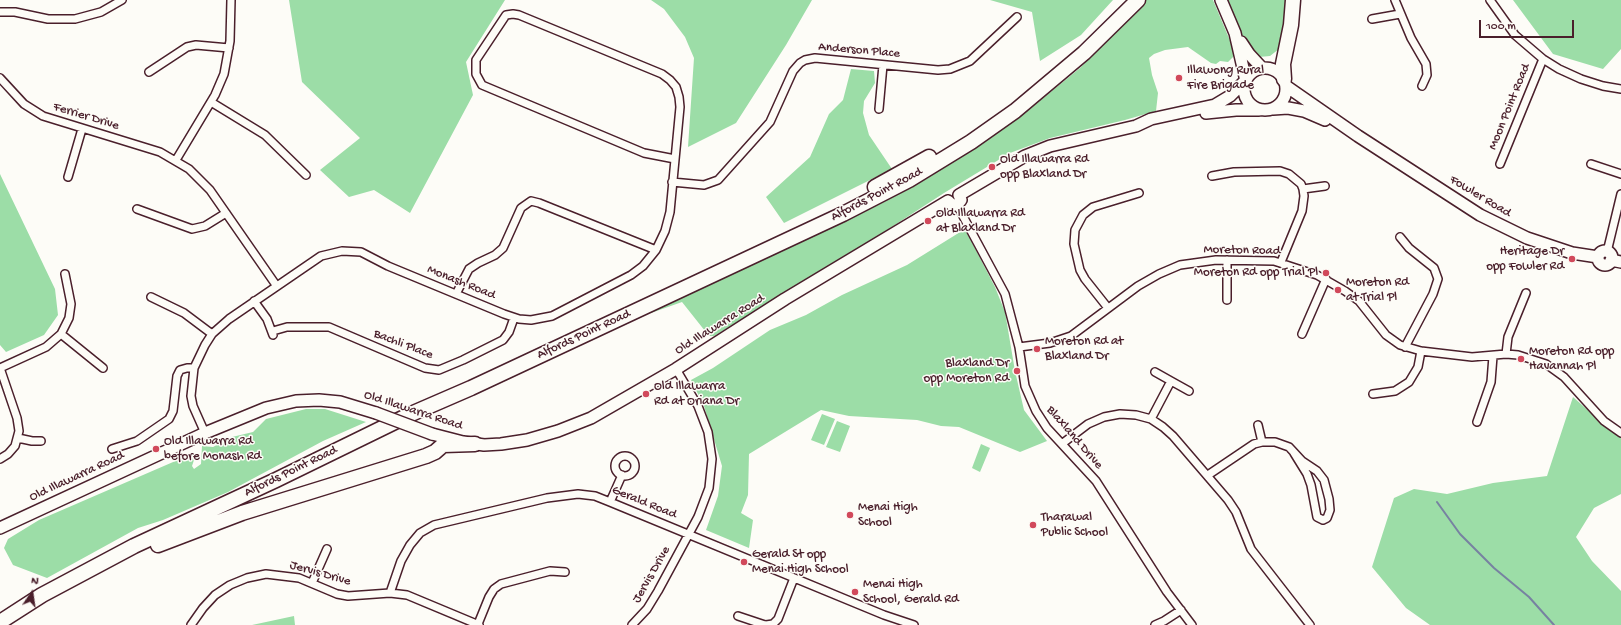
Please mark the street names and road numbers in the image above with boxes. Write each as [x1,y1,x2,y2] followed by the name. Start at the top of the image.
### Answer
[818,40,900,62] street label: Anderson Place
[1486,62,1534,152] street label: Moon Point Road
[51,100,121,134] street label: Ferrier Drive
[829,164,925,226] street label: Alfords Point Road
[1446,173,1514,221] street label: Fowler Road
[1203,243,1281,259] street label: Moreton Road
[425,262,497,304] street label: Monash Road
[672,291,768,359] street label: Old Illawarra Road
[535,307,633,363] street label: Alfords Point Road
[371,327,435,363] street label: Bachli Place
[362,388,464,434] street label: Old Illawarra Road
[1042,403,1106,473] street label: Blaxland Drive
[242,443,340,501] street label: Alfords Point Road
[27,448,127,506] street label: Old Illawarra Road
[609,483,679,523] street label: Gerald Road
[630,544,674,606] street label: Jervis Drive
[288,558,352,590] street label: Jervis Drive

